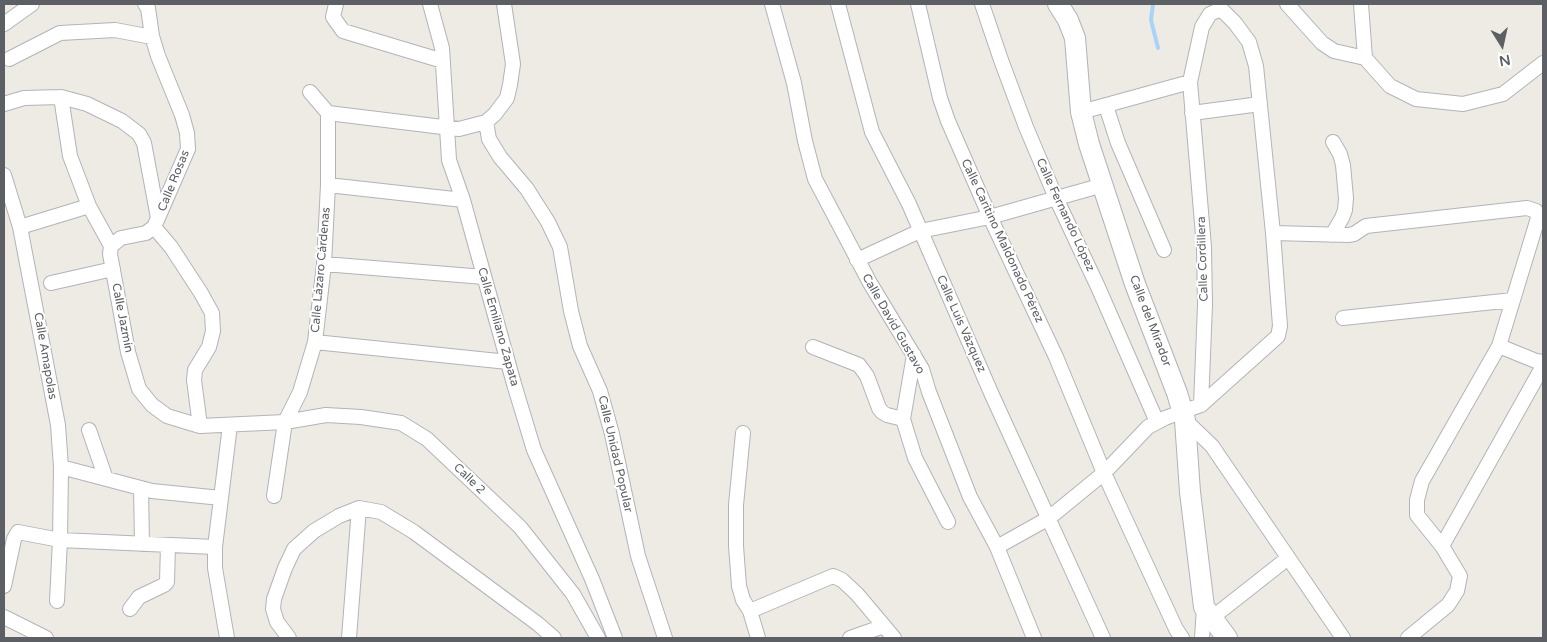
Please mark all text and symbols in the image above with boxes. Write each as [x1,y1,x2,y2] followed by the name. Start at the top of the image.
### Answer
[1477,20,1527,70] north arrow
[1498,51,1512,70] text: N
[155,148,193,214] street label: Calle Rosas
[1032,156,1098,274] street label: Calle Fernando López
[958,157,1046,325] street label: Calle Caritino Maldonado Pérez
[308,207,334,333] street label: Calle Lázaro Cárdenas
[1194,216,1212,302] street label: Calle Cordillera
[474,266,522,388] street label: Calle Emiliano Zapata
[858,271,928,377] street label: Calle David Gustavo
[933,273,989,375] street label: Calle Luis Vázquez
[1126,273,1174,369] street label: Calle del Mirador
[108,282,136,354] street label: Calle Jazmín
[30,311,60,401] street label: Calle Amapolas
[595,394,635,514] street label: Calle Unidad Popular
[450,460,488,498] street label: Calle 2

